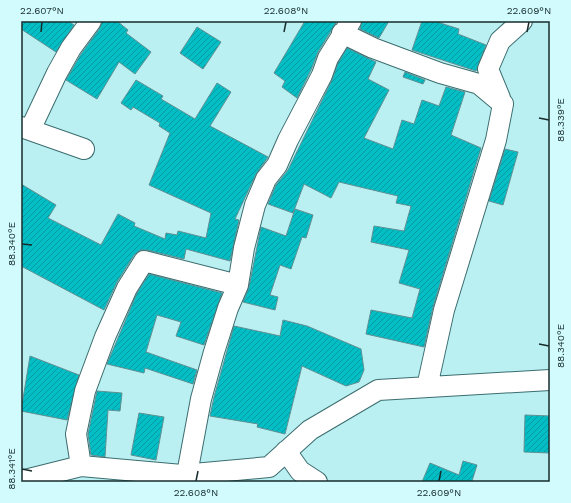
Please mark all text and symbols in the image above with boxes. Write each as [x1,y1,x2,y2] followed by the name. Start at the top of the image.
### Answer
[20,5,64,16] text: 22.607°N
[264,5,308,16] text: 22.608°N
[507,5,551,16] text: 22.609°N
[555,98,566,142] text: 88.339°E
[6,222,17,266] text: 88.340°E
[555,324,566,368] text: 88.340°E
[6,448,17,490] text: 88.341°E
[174,487,218,498] text: 22.608°N
[417,487,461,498] text: 22.609°N

